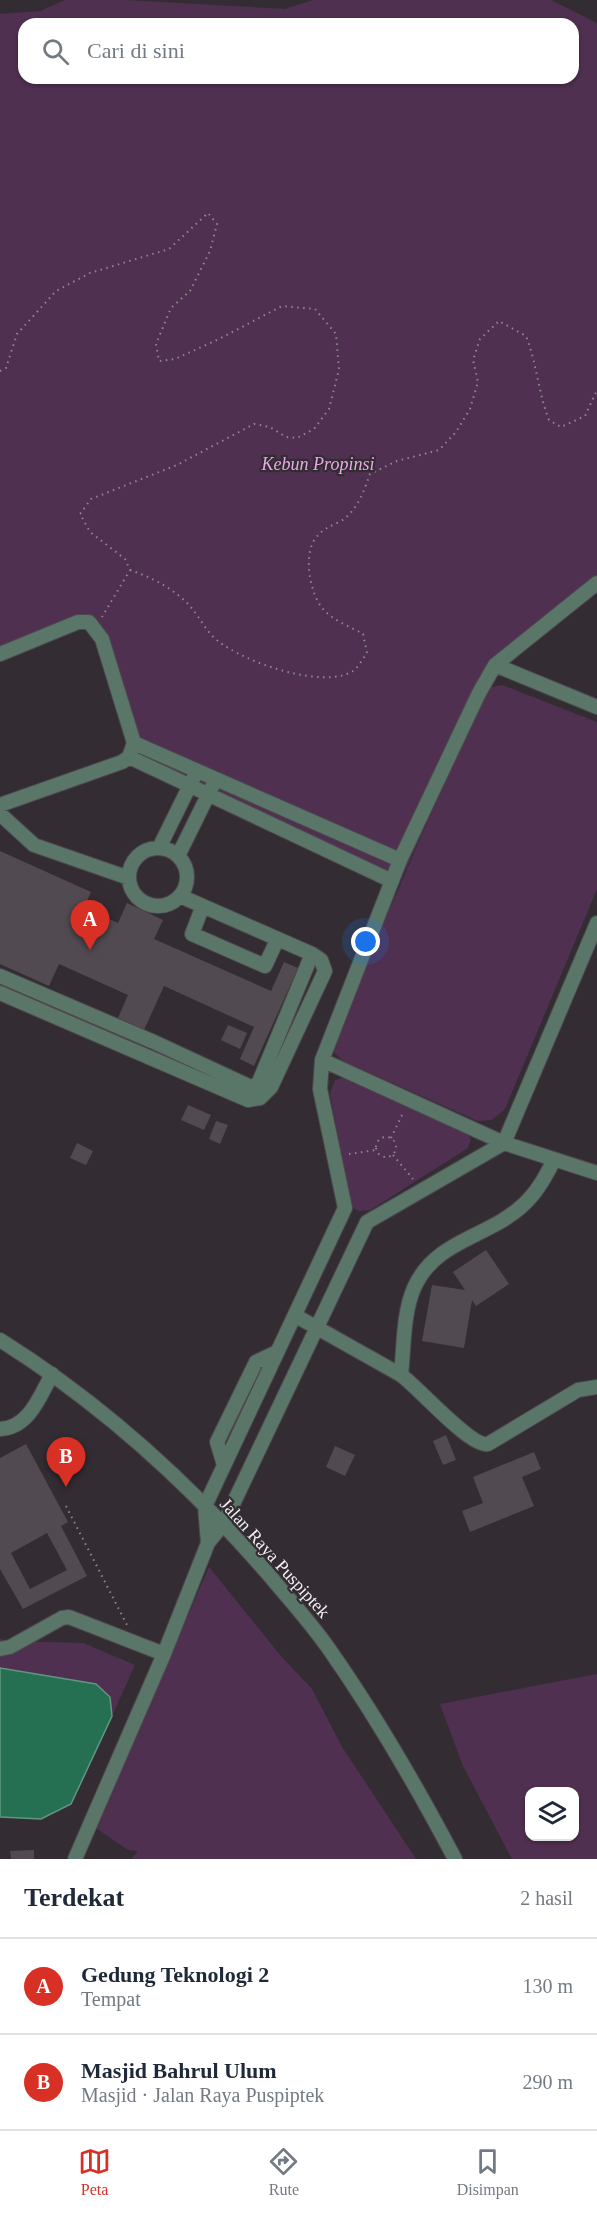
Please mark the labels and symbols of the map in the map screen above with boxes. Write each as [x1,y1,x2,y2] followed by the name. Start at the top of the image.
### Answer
[261,454,374,474] park label: Kebun Propinsi
[70,900,110,950] pin: A
[351,927,380,956] your location
[46,1438,86,1487] pin: B
[216,1494,334,1622] street label: Jalan Raya Puspiptek

